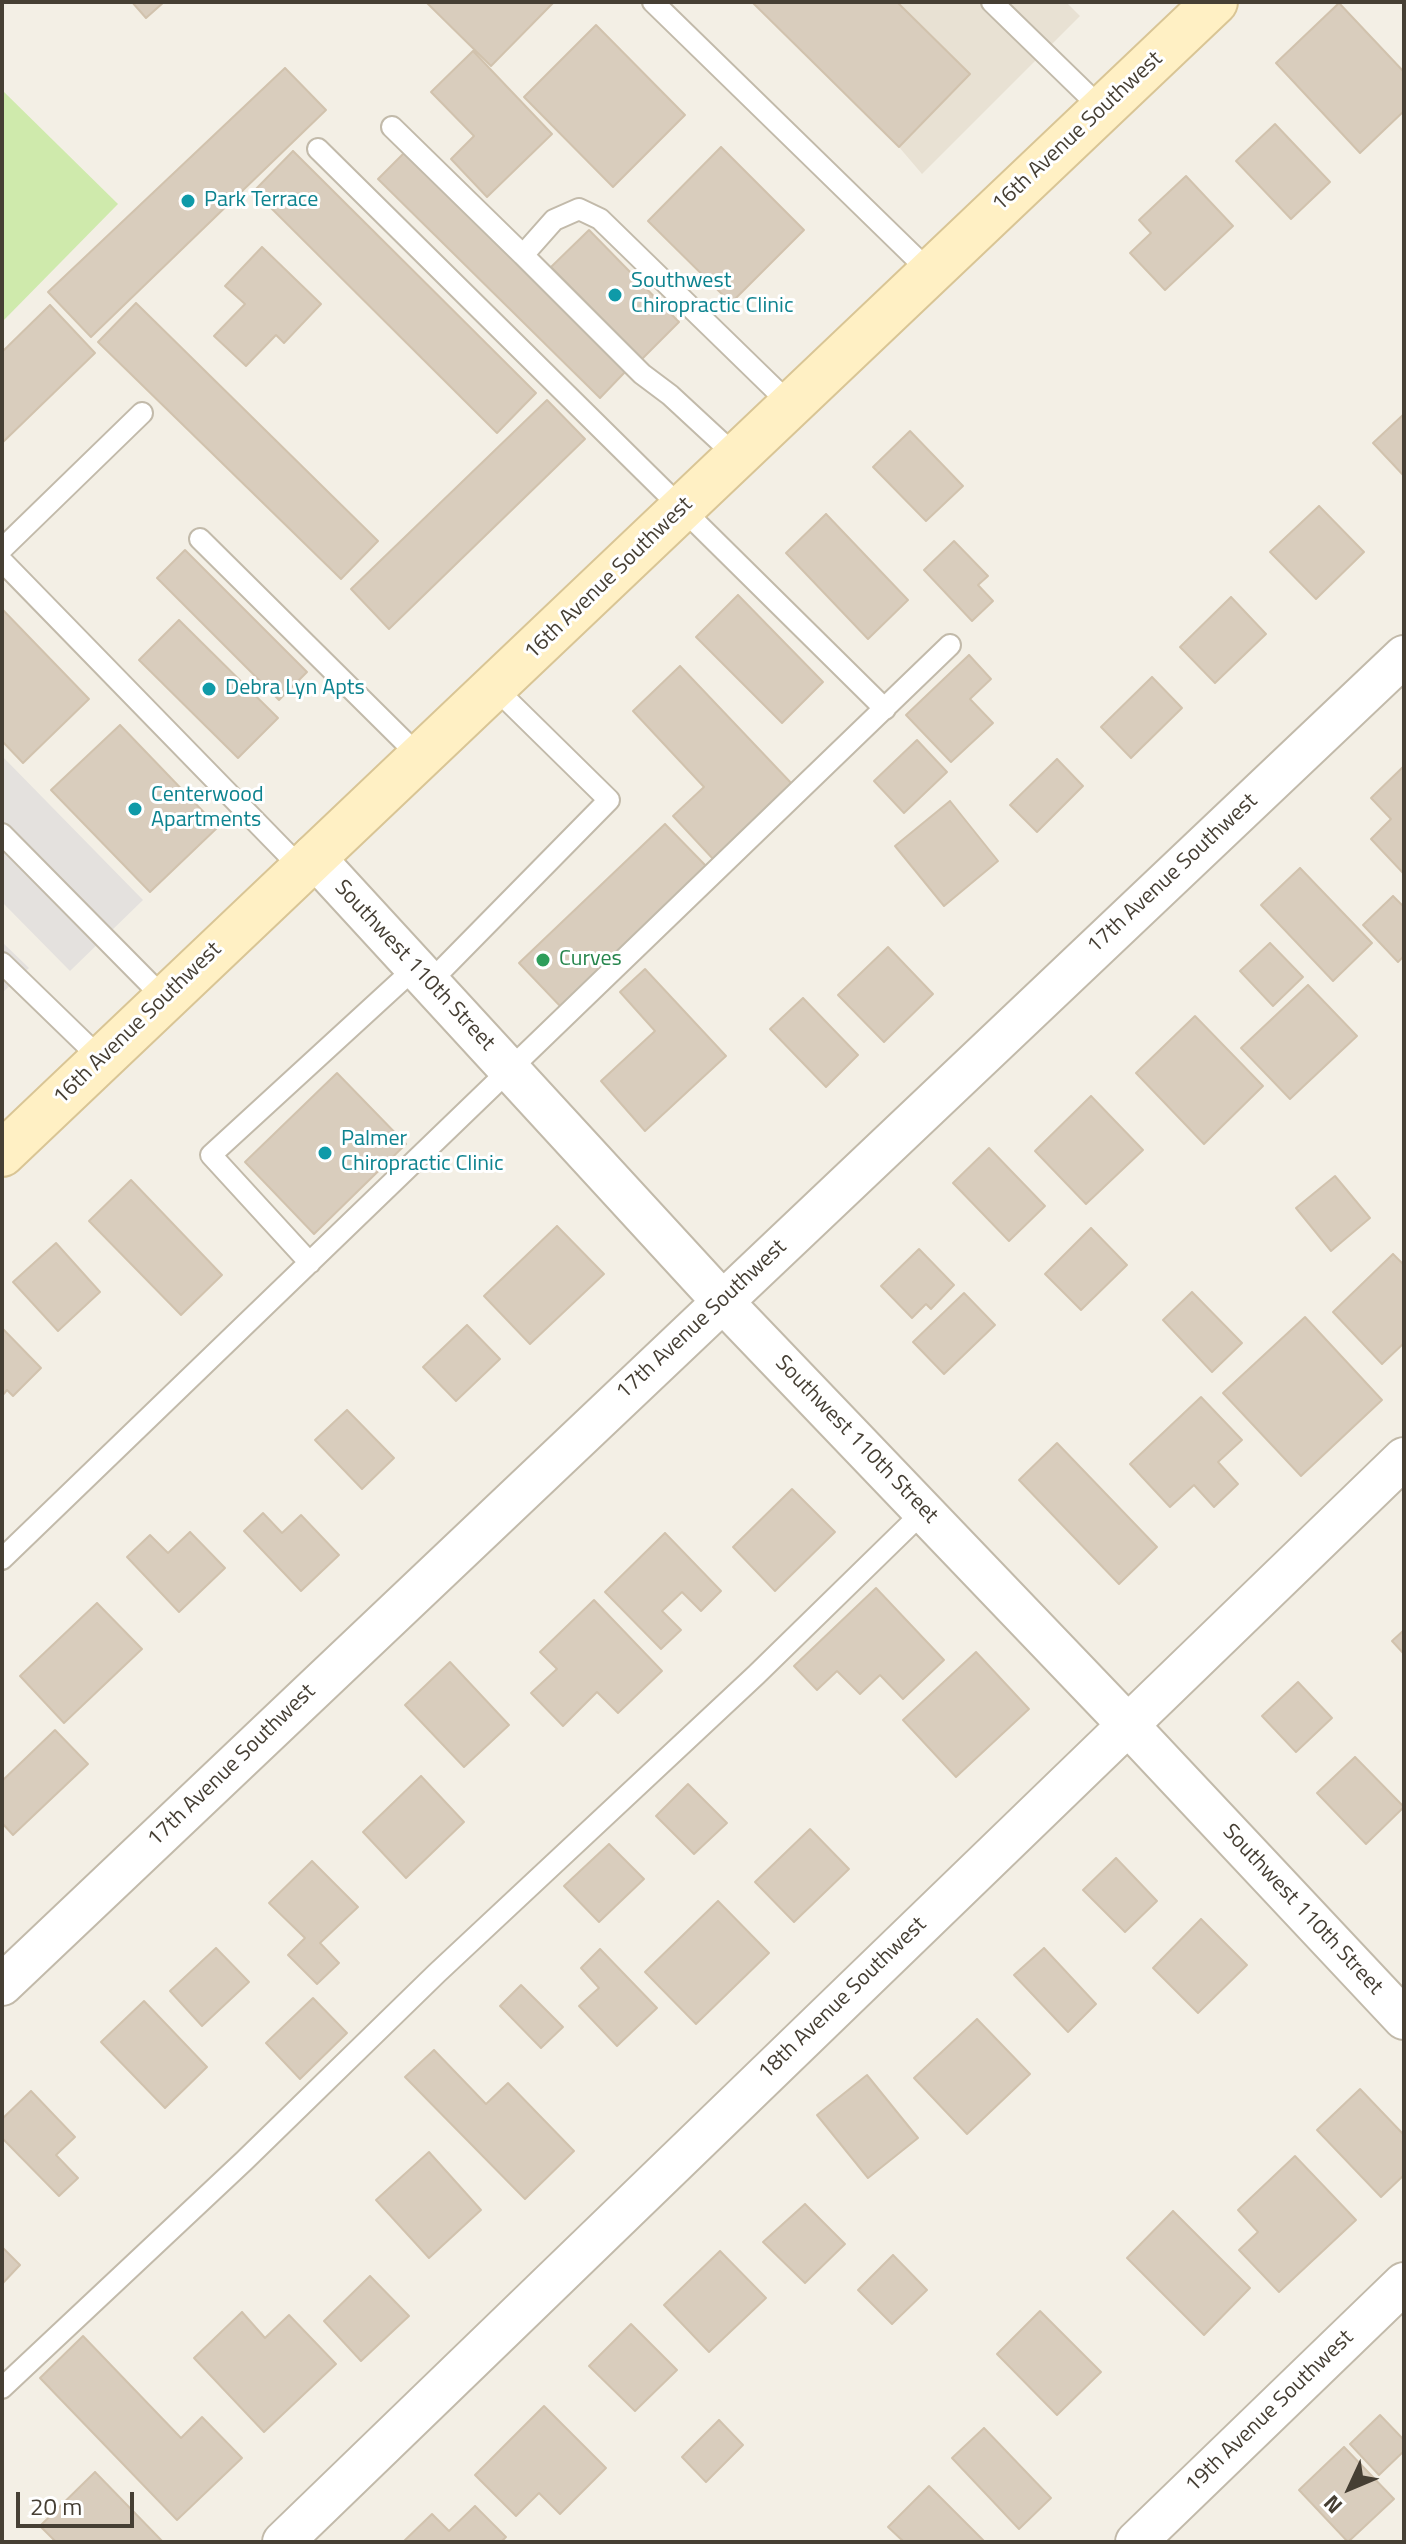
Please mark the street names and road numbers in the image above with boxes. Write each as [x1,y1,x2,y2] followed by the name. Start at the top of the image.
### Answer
[987,46,1169,218] street label: 16th Avenue Southwest
[520,492,698,666] street label: 16th Avenue Southwest
[1082,788,1264,960] street label: 17th Avenue Southwest
[328,875,500,1057] street label: Southwest 110th Street
[49,937,227,1111] street label: 16th Avenue Southwest
[611,1234,793,1406] street label: 17th Avenue Southwest
[769,1351,943,1529] street label: Southwest 110th Street
[143,1679,321,1853] street label: 17th Avenue Southwest
[1216,1819,1388,2001] street label: Southwest 110th Street
[754,1912,932,2086] street label: 18th Avenue Southwest
[1181,2325,1359,2499] street label: 19th Avenue Southwest

